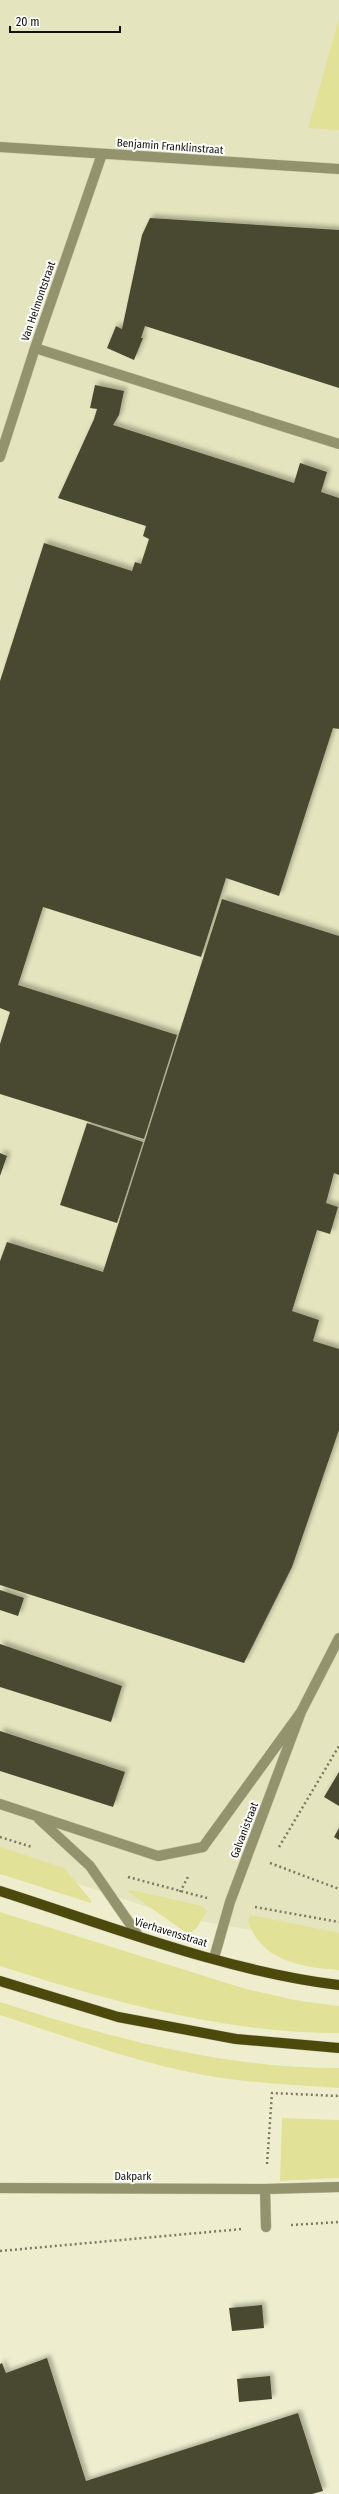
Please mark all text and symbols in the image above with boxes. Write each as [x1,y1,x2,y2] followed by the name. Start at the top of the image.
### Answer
[10,8,120,34] scale bar
[16,15,40,29] text: 20 m
[116,136,224,157] street label: Benjamin Franklinstraat
[19,259,58,343] street label: Van Helmontstraat
[228,1800,261,1860] street label: Galvanistraat
[133,1915,209,1950] street label: Vierhavensstraat
[115,2170,152,2183] street label: Dakpark

